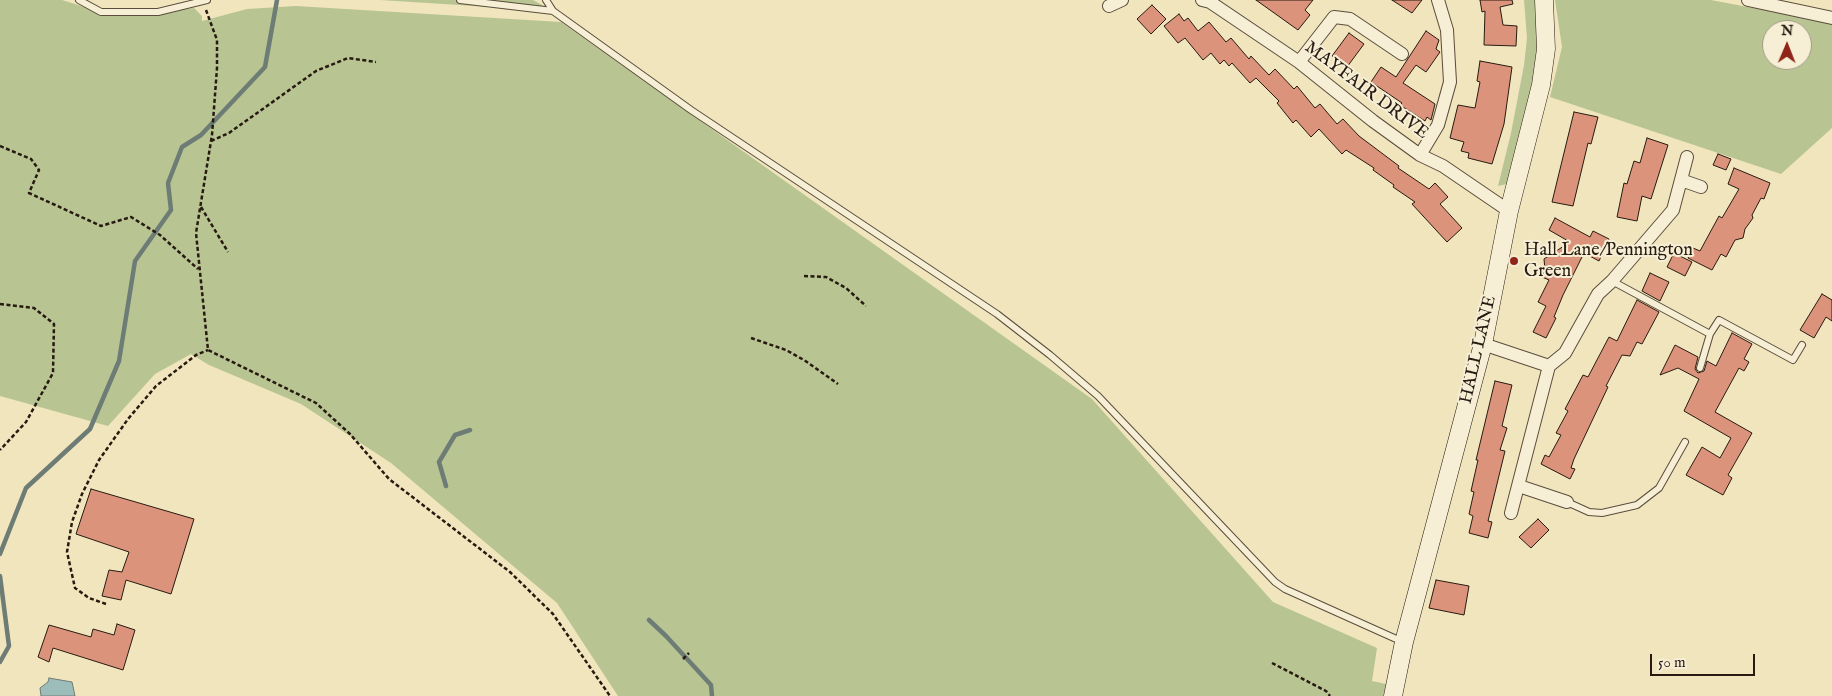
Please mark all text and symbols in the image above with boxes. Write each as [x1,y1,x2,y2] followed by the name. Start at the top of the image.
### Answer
[1762,20,1812,70] north arrow
[1781,22,1793,40] text: N
[1300,37,1432,145] street label: MAYFAIR DRIVE
[1524,240,1693,282] place label: Hall Lane/Pennington Green
[1508,255,1520,267] marker: Hall Lane/Pennington Green
[1456,294,1502,406] street label: HALL LANE
[1652,644,1757,676] scale bar
[1658,653,1686,672] text: 50 m

